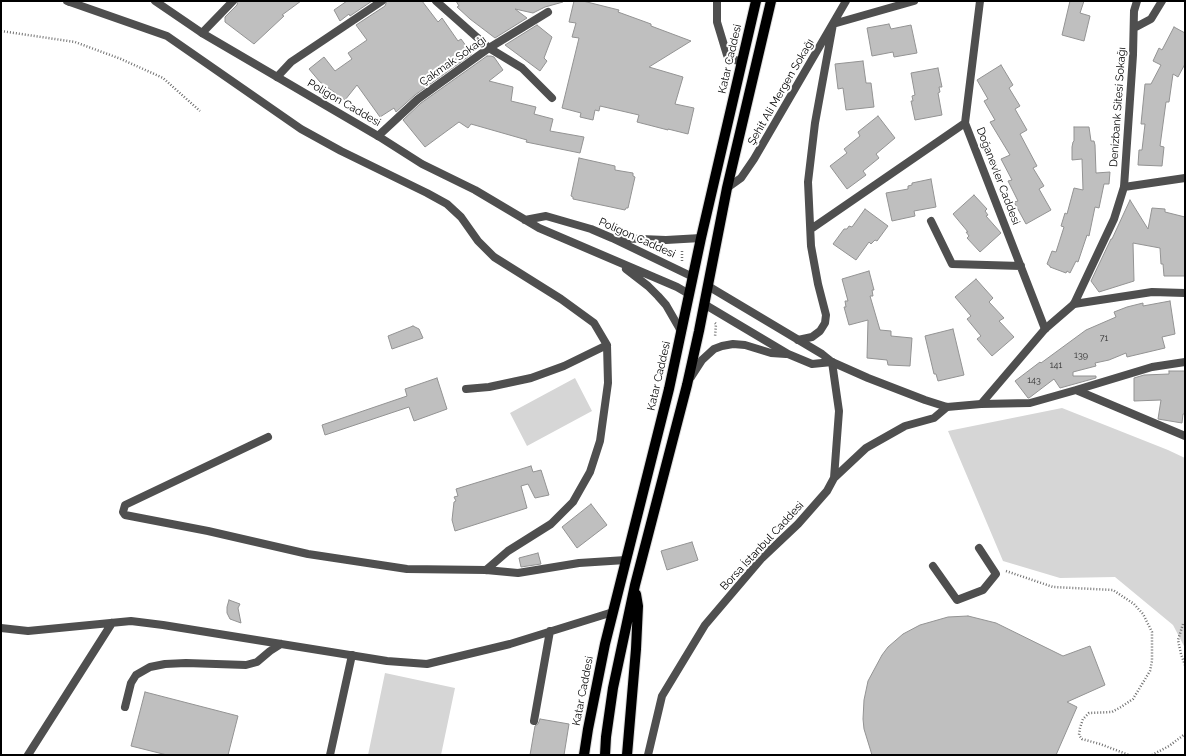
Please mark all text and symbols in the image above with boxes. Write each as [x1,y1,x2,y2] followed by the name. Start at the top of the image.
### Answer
[716,23,744,95] street label: Katar Caddesi
[417,33,489,89] street label: Çakmak Sokağı
[745,37,817,147] street label: Şehit Ali Mergen Sokağı
[1107,47,1129,167] street label: Denizbank Sitesi Sokağı
[305,77,383,129] street label: Poligon Caddesi
[973,125,1023,227] street label: Doğanevler Caddesi
[597,215,677,261] street label: Poligon Caddesi
[1100,333,1108,343] house number: 71
[645,340,673,412] street label: Katar Caddesi
[1074,350,1088,360] house number: 139
[1050,360,1062,370] house number: 141
[1027,375,1041,385] house number: 143
[717,499,807,593] street label: Borsa İstanbul Caddesi
[570,655,596,727] street label: Katar Caddesi

